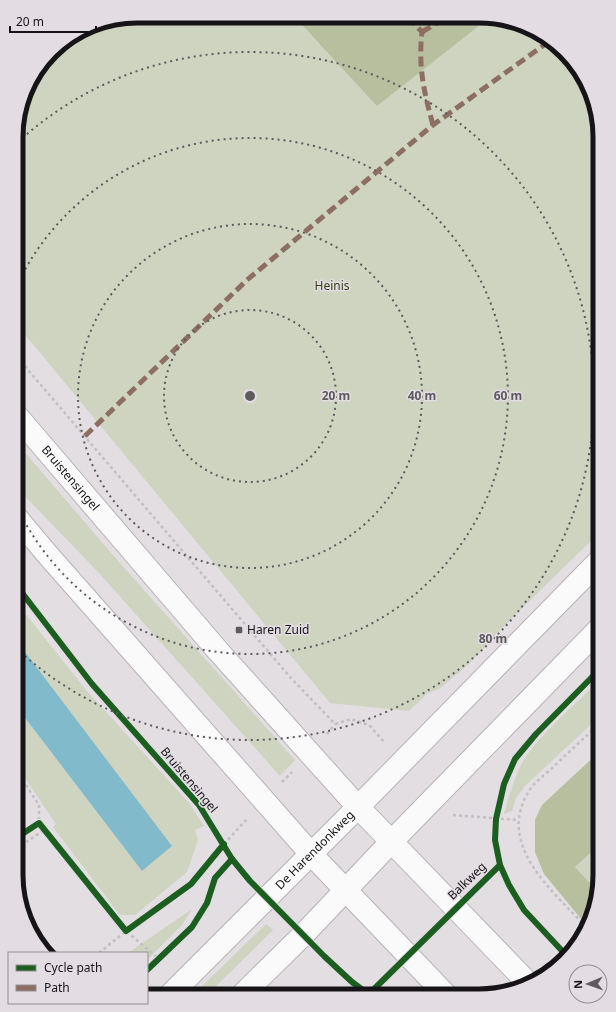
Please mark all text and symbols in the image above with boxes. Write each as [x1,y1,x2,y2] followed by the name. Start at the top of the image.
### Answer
[10,8,96,34] scale bar
[16,13,44,30] text: 20 m
[314,277,350,294] park label: Heinis
[322,387,350,404] text: 20 m
[408,387,436,404] text: 40 m
[494,387,522,404] text: 60 m
[243,389,257,403] centre of rings
[38,442,104,514] street label: Bruistensingel
[247,621,309,638] place label: Haren Zuid
[234,625,244,635] marker: Haren Zuid
[479,630,507,647] text: 80 m
[157,743,222,816] street label: Bruistensingel
[271,806,358,893] street label: De Harendonkweg
[444,858,490,903] street label: Balkweg
[8,952,148,1004] legend
[44,959,102,976] text: Cycle path
[568,964,608,1004] north arrow
[44,979,70,996] text: Path
[570,980,585,989] text: N

